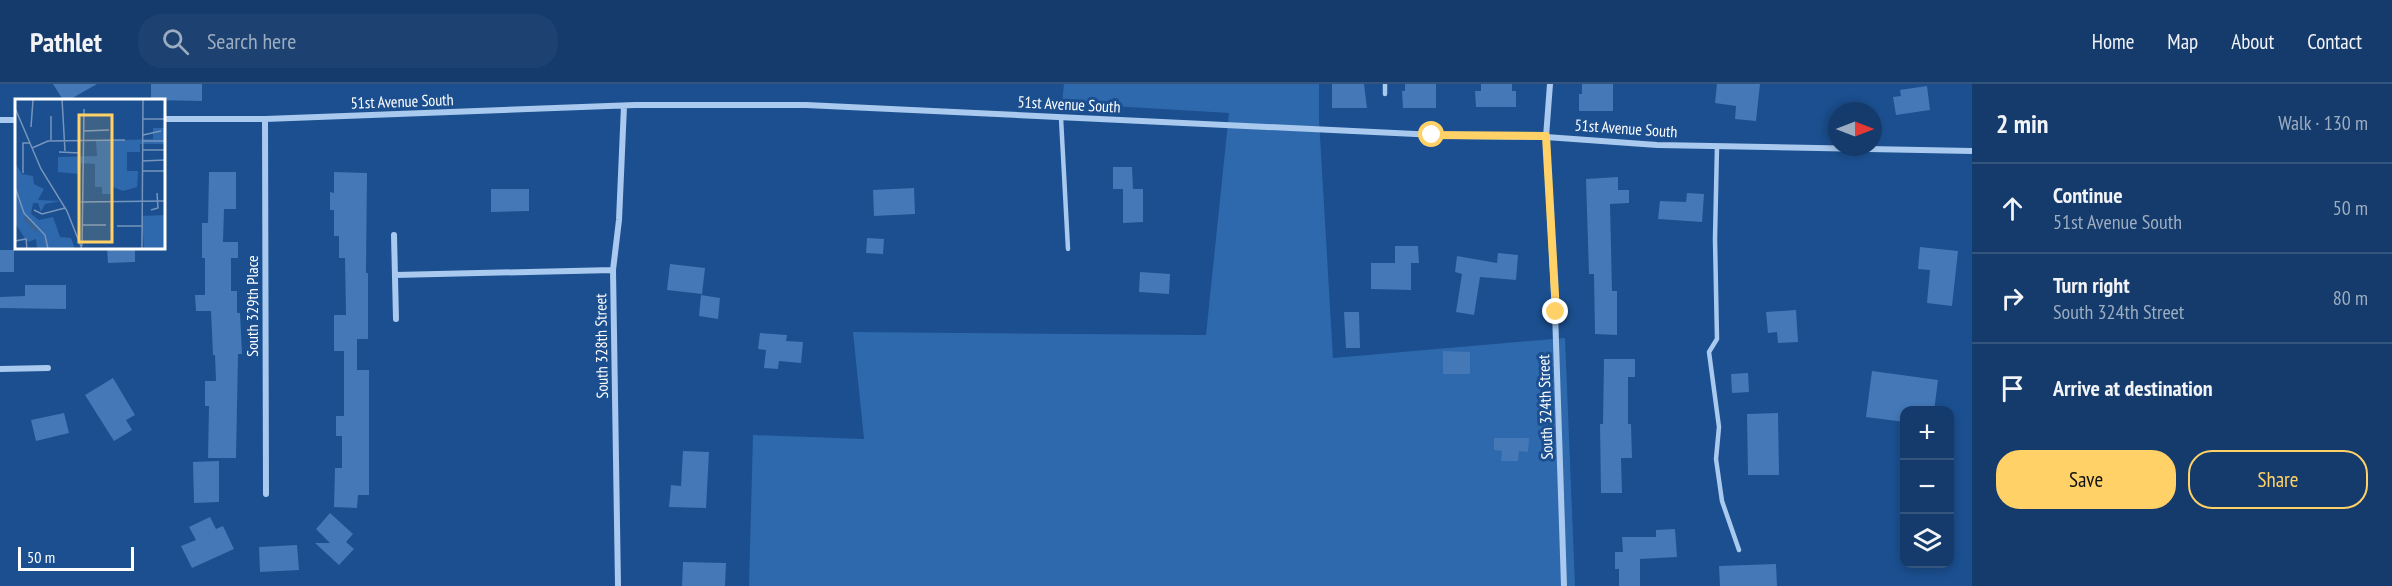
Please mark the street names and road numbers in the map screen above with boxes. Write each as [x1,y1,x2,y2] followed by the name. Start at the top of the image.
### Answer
[350,89,454,113] street label: 51st Avenue South
[1017,91,1121,117] street label: 51st Avenue South
[1574,114,1678,142] street label: 51st Avenue South
[242,255,262,357] street label: South 329th Place
[590,293,612,399] street label: South 328th Street
[1533,354,1557,460] street label: South 324th Street

